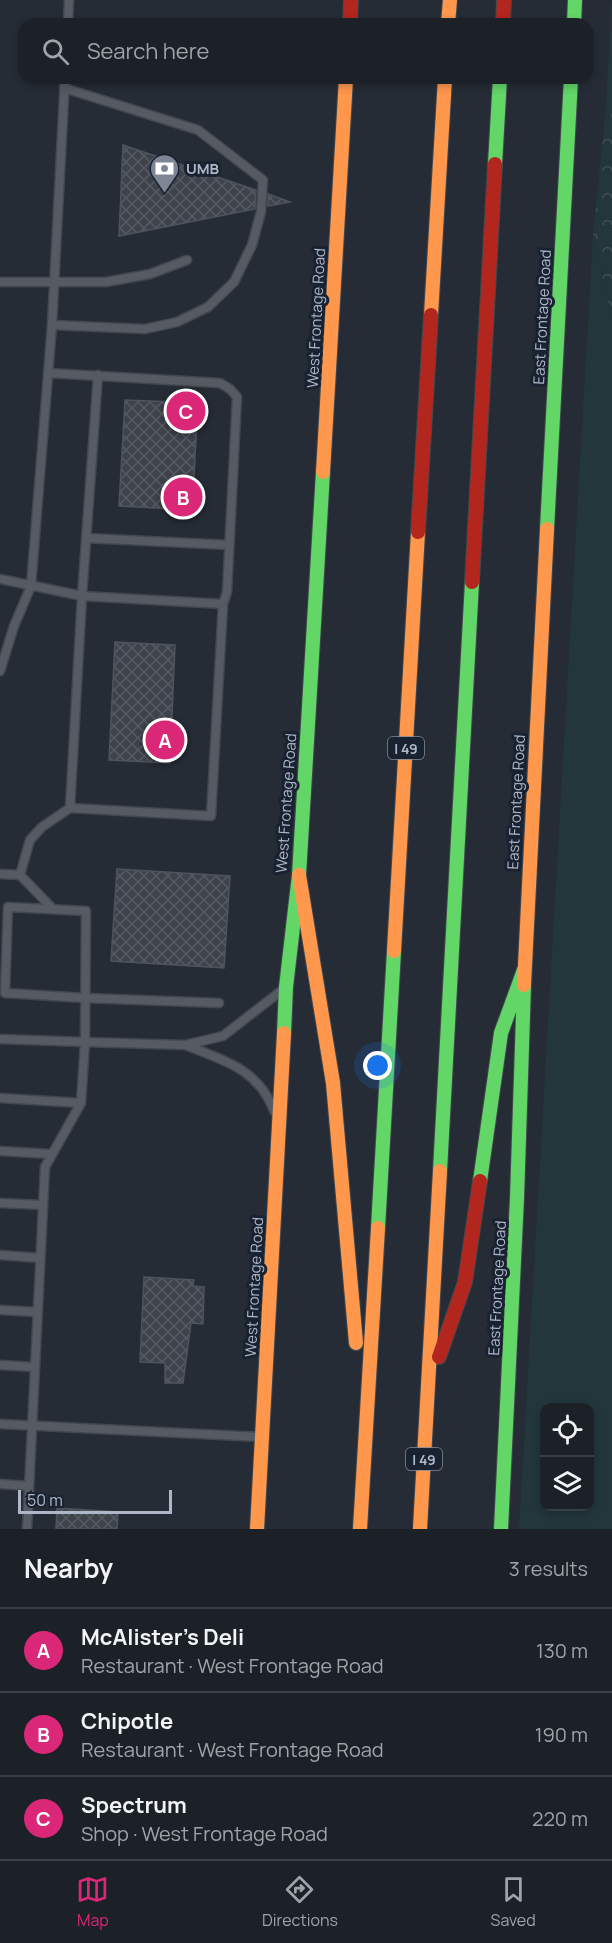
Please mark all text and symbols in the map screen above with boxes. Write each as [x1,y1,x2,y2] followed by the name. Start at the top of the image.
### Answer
[18,18,594,84] search box
[39,35,72,68] icon: search
[87,36,209,66] text: Search here
[149,152,181,194] bank icon: UMB
[186,158,220,179] place label: UMB
[302,248,330,388] street label: West Frontage Road
[528,249,556,385] street label: East Frontage Road
[166,388,206,434] pin: C
[164,474,202,520] pin: B
[146,718,184,762] pin: A
[271,732,301,874] street label: West Frontage Road
[502,734,530,870] street label: East Frontage Road
[388,737,424,759] road number: I 49
[363,1051,392,1080] your location
[240,1217,268,1357] street label: West Frontage Road
[483,1220,511,1356] street label: East Frontage Road
[540,1403,594,1511] map controls
[540,1403,594,1457] button: locate
[406,1448,442,1470] road number: I 49
[540,1457,594,1511] button: layers
[18,1487,172,1514] scale bar
[27,1489,63,1511] text: 50 m
[24,1550,113,1586] text: Nearby
[509,1555,588,1582] text: 3 results
[81,1622,244,1652] text: McAlister's Deli
[37,1637,50,1664] text: A
[536,1637,588,1664] text: 130 m
[81,1652,384,1679] text: Restaurant · West Frontage Road
[81,1706,173,1736] text: Chipotle
[37,1721,50,1748] text: B
[535,1721,588,1748] text: 190 m
[81,1736,384,1763] text: Restaurant · West Frontage Road
[81,1790,187,1820] text: Spectrum
[36,1805,51,1832] text: C
[532,1805,588,1832] text: 220 m
[81,1820,328,1847] text: Shop · West Frontage Road
[76,1873,109,1931] tab: Map
[262,1873,338,1931] tab: Directions
[491,1873,536,1931] tab: Saved

